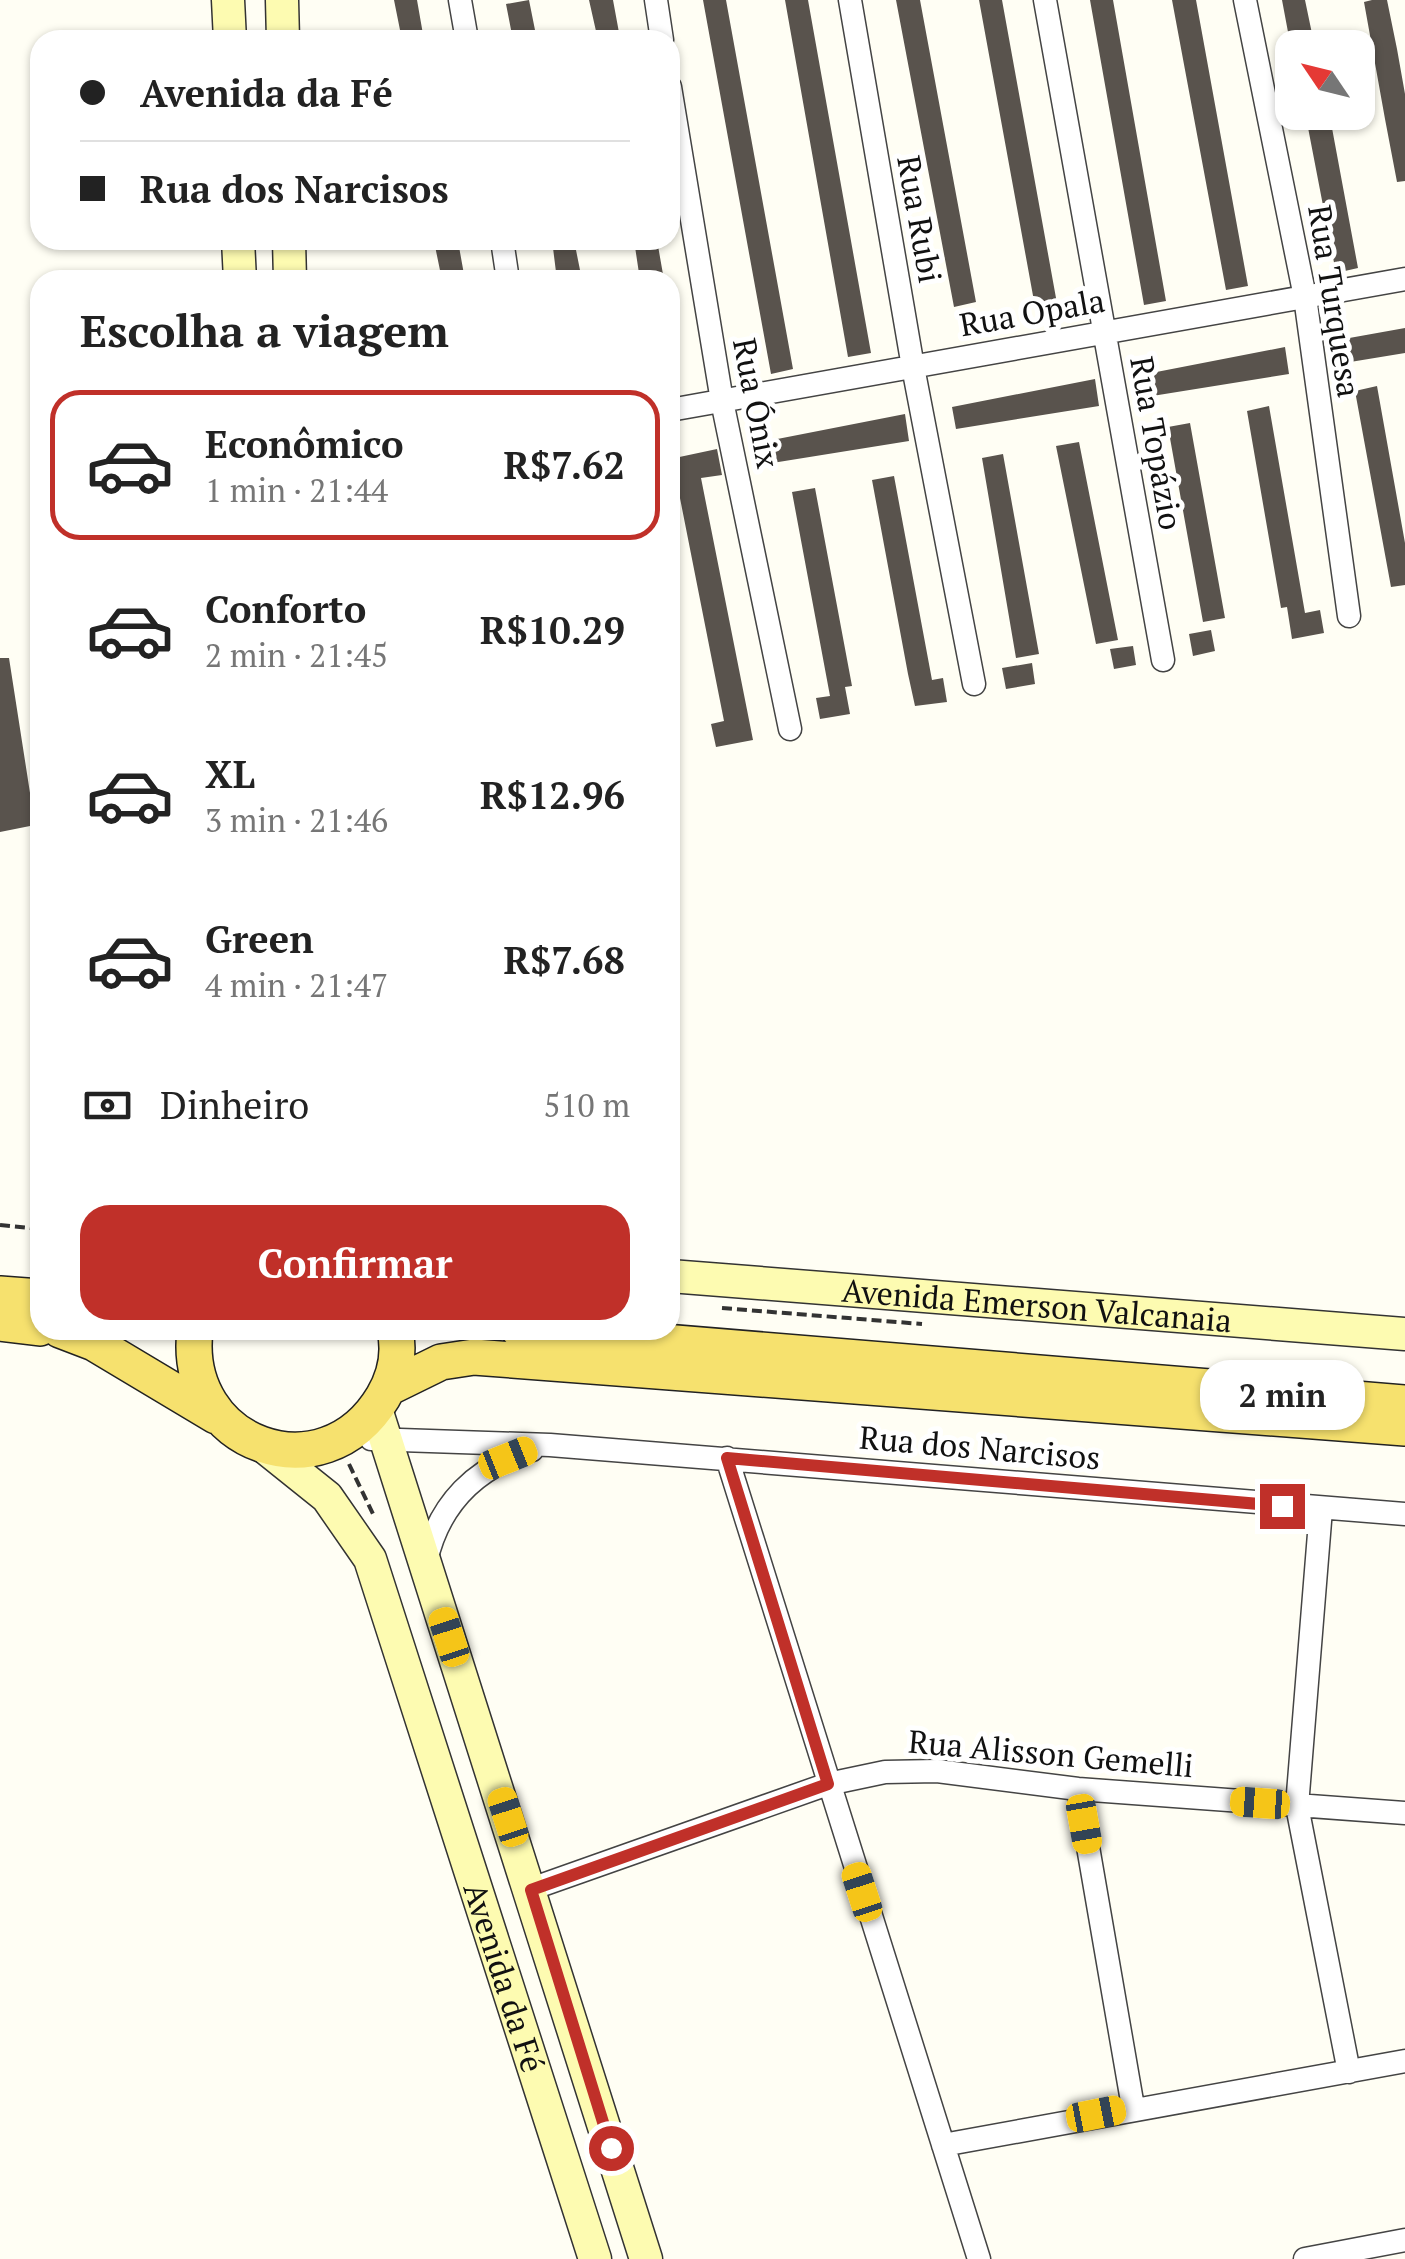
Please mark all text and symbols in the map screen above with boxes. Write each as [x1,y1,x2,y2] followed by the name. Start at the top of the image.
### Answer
[1275,30,1375,130] north arrow
[1275,30,1375,130] map controls
[140,68,393,118] text: Avenida da Fé
[888,152,952,286] street label: Rua Rubi
[140,164,449,214] text: Rua dos Narcisos
[1299,202,1371,400] street label: Rua Turquesa
[956,279,1108,345] street label: Rua Opala
[80,300,449,360] text: Escolha a viagem
[724,334,790,472] street label: Rua Ónix
[1121,353,1193,533] street label: Rua Topázio
[205,419,404,469] text: Econômico
[85,420,175,510] icon: car
[503,440,625,490] text: R$7.62
[205,469,388,511] text: 1 min · 21:44
[205,584,366,634] text: Conforto
[85,585,175,675] icon: car
[480,605,625,655] text: R$10.29
[205,634,388,676] text: 2 min · 21:45
[205,749,255,799] text: XL
[85,750,175,840] icon: car
[480,770,625,820] text: R$12.96
[205,799,388,841] text: 3 min · 21:46
[205,914,314,964] text: Green
[85,915,175,1005] icon: car
[503,935,625,985] text: R$7.68
[205,964,388,1006] text: 4 min · 21:47
[80,1078,135,1133] icon: cash
[160,1080,309,1130] text: Dinheiro
[543,1084,630,1126] text: 510 m
[80,1205,630,1320] button: Confirmar
[840,1269,1233,1341] street label: Avenida Emerson Valcanaia
[1200,1361,1364,1431] callout: 2 min
[1239,1374,1326,1416] text: 2 min
[858,1416,1102,1478] street label: Rua dos Narcisos
[475,1433,541,1483] car
[1260,1484,1305,1529] route end
[425,1604,473,1670] car
[907,1720,1195,1786] street label: Rua Alisson Gemelli
[484,1784,532,1850] car
[1229,1786,1291,1820] car
[1064,1792,1104,1856] car
[838,1859,886,1925] car
[454,1877,555,2077] street label: Avenida da Fé
[1064,2094,1128,2134] car
[589,2126,634,2171] route start

